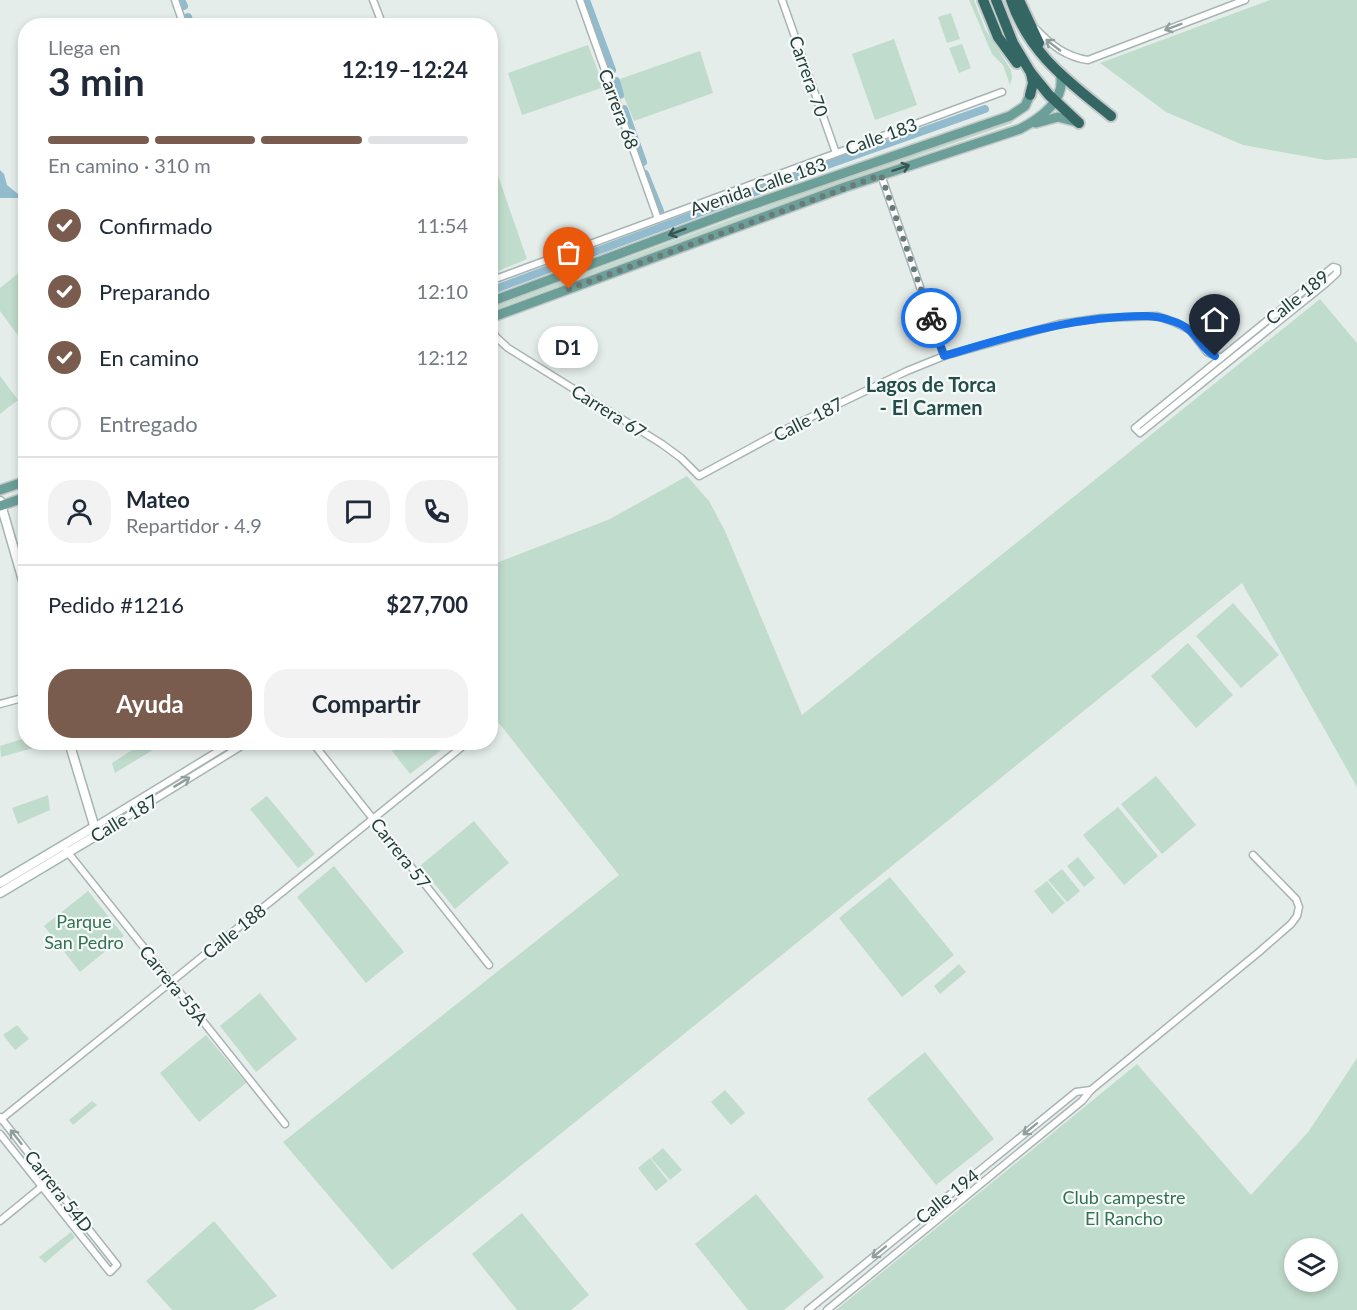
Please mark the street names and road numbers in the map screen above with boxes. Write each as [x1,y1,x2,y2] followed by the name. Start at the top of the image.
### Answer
[785,33,833,119] street label: Carrera 70
[594,66,644,152] street label: Carrera 68
[842,113,920,159] street label: Calle 183
[687,152,829,220] street label: Avenida Calle 183
[1261,265,1333,329] street label: Calle 189
[568,379,650,443] street label: Carrera 67
[770,392,846,446] street label: Calle 187
[86,789,162,847] street label: Calle 187
[366,813,436,893] street label: Carrera 57
[198,899,270,963] street label: Calle 188
[135,941,213,1030] street label: Carrera 55A
[20,1146,98,1236] street label: Carrera 54D
[911,1164,983,1228] street label: Calle 194

